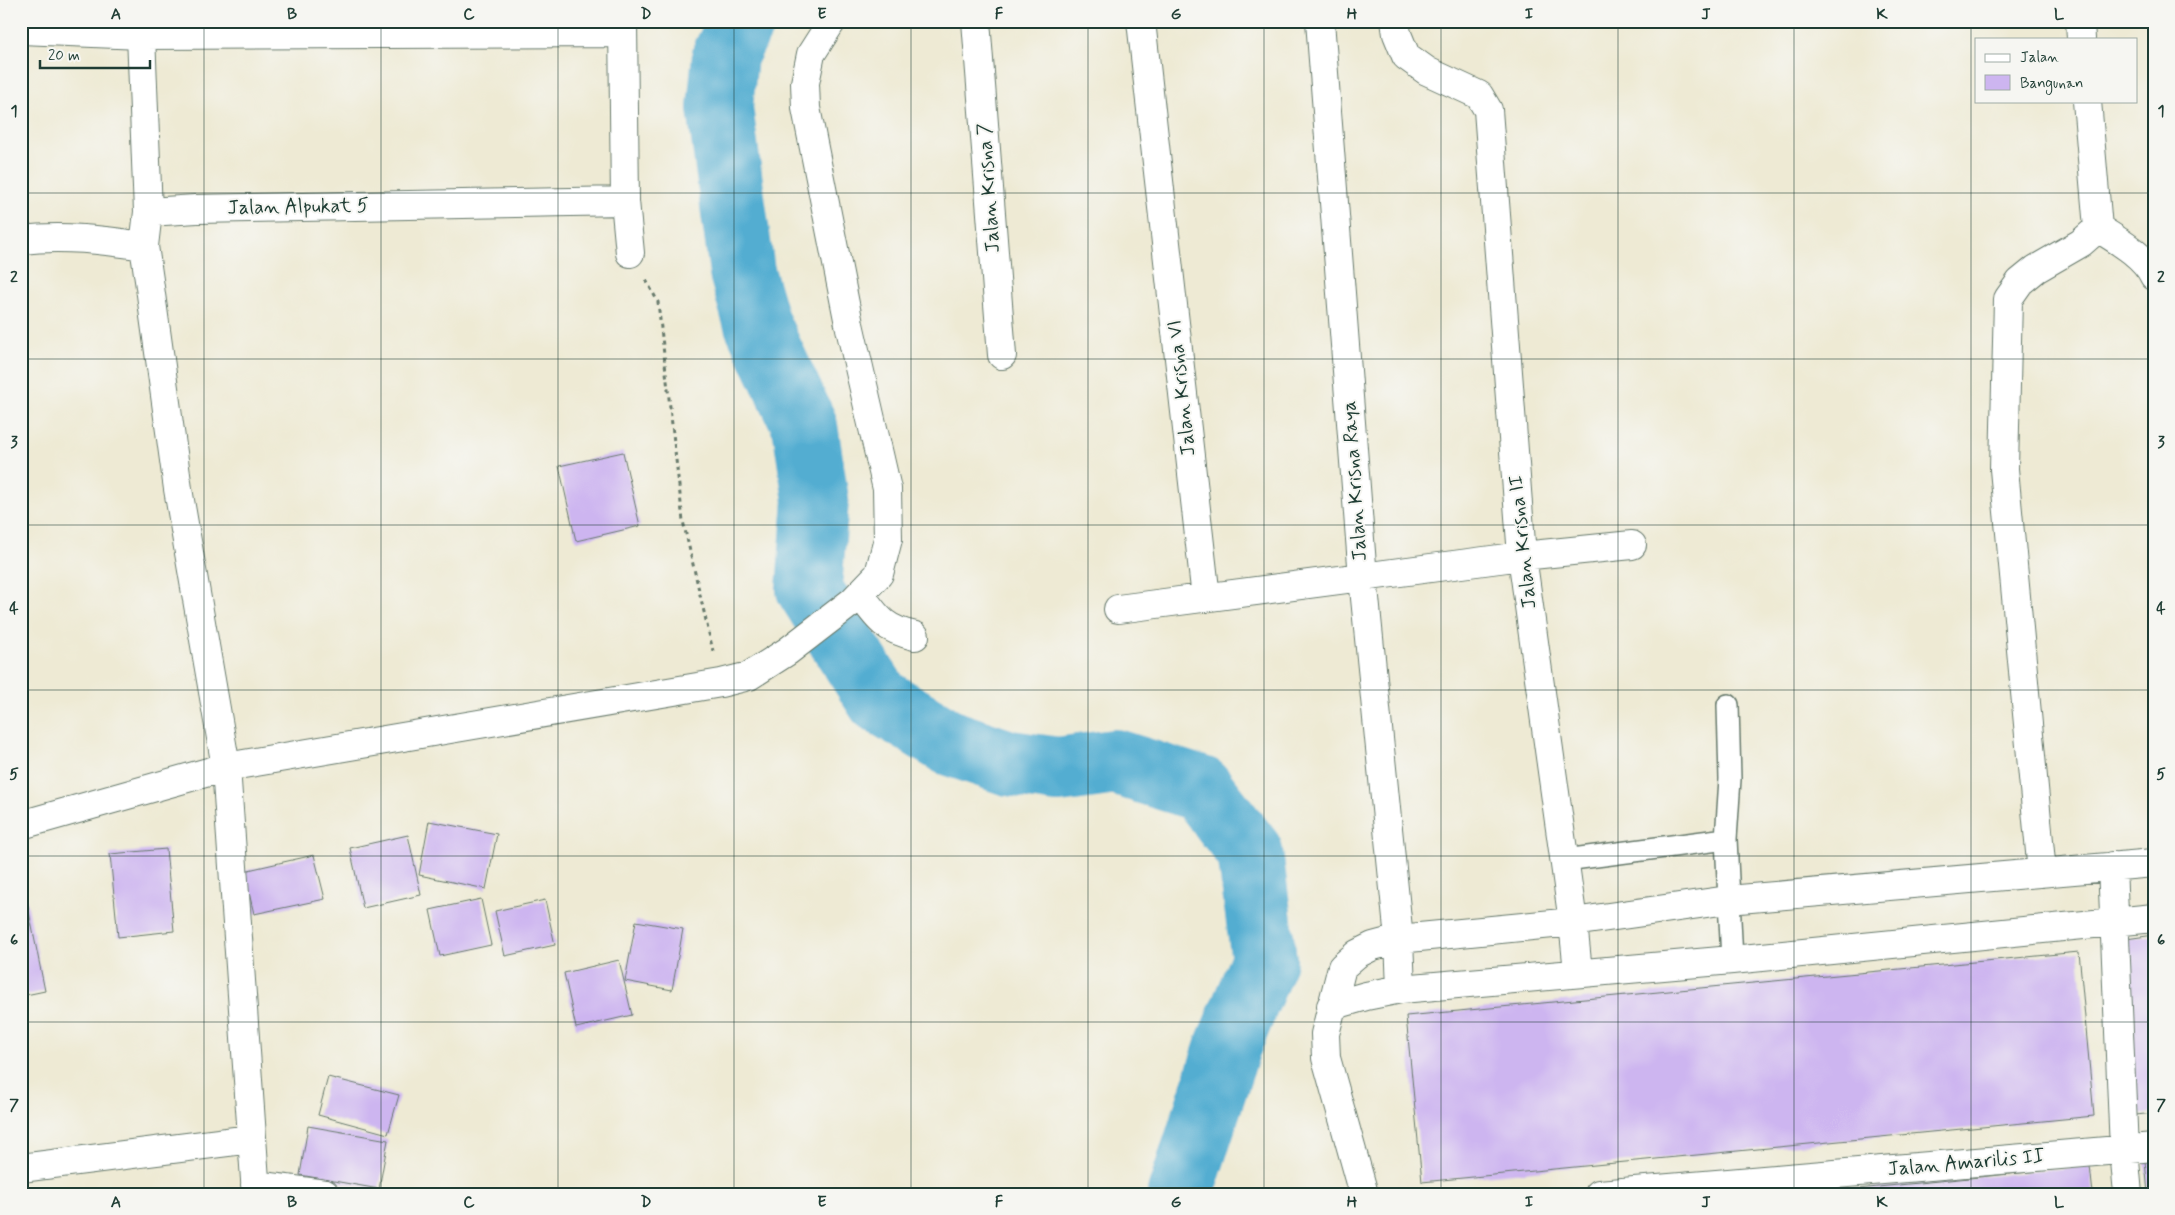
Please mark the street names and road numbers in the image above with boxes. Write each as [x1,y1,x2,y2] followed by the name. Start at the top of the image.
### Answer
[971,122,1007,254] street label: Jalan Krisna 7
[227,192,369,222] street label: Jalan Alpukat 5
[1161,319,1203,457] street label: Jalan Krisna VI
[1336,400,1374,562] street label: Jalan Krisna Raya
[1503,474,1543,610] street label: Jalan Krisna II
[1886,1143,2046,1183] street label: Jalan Amarilis II

